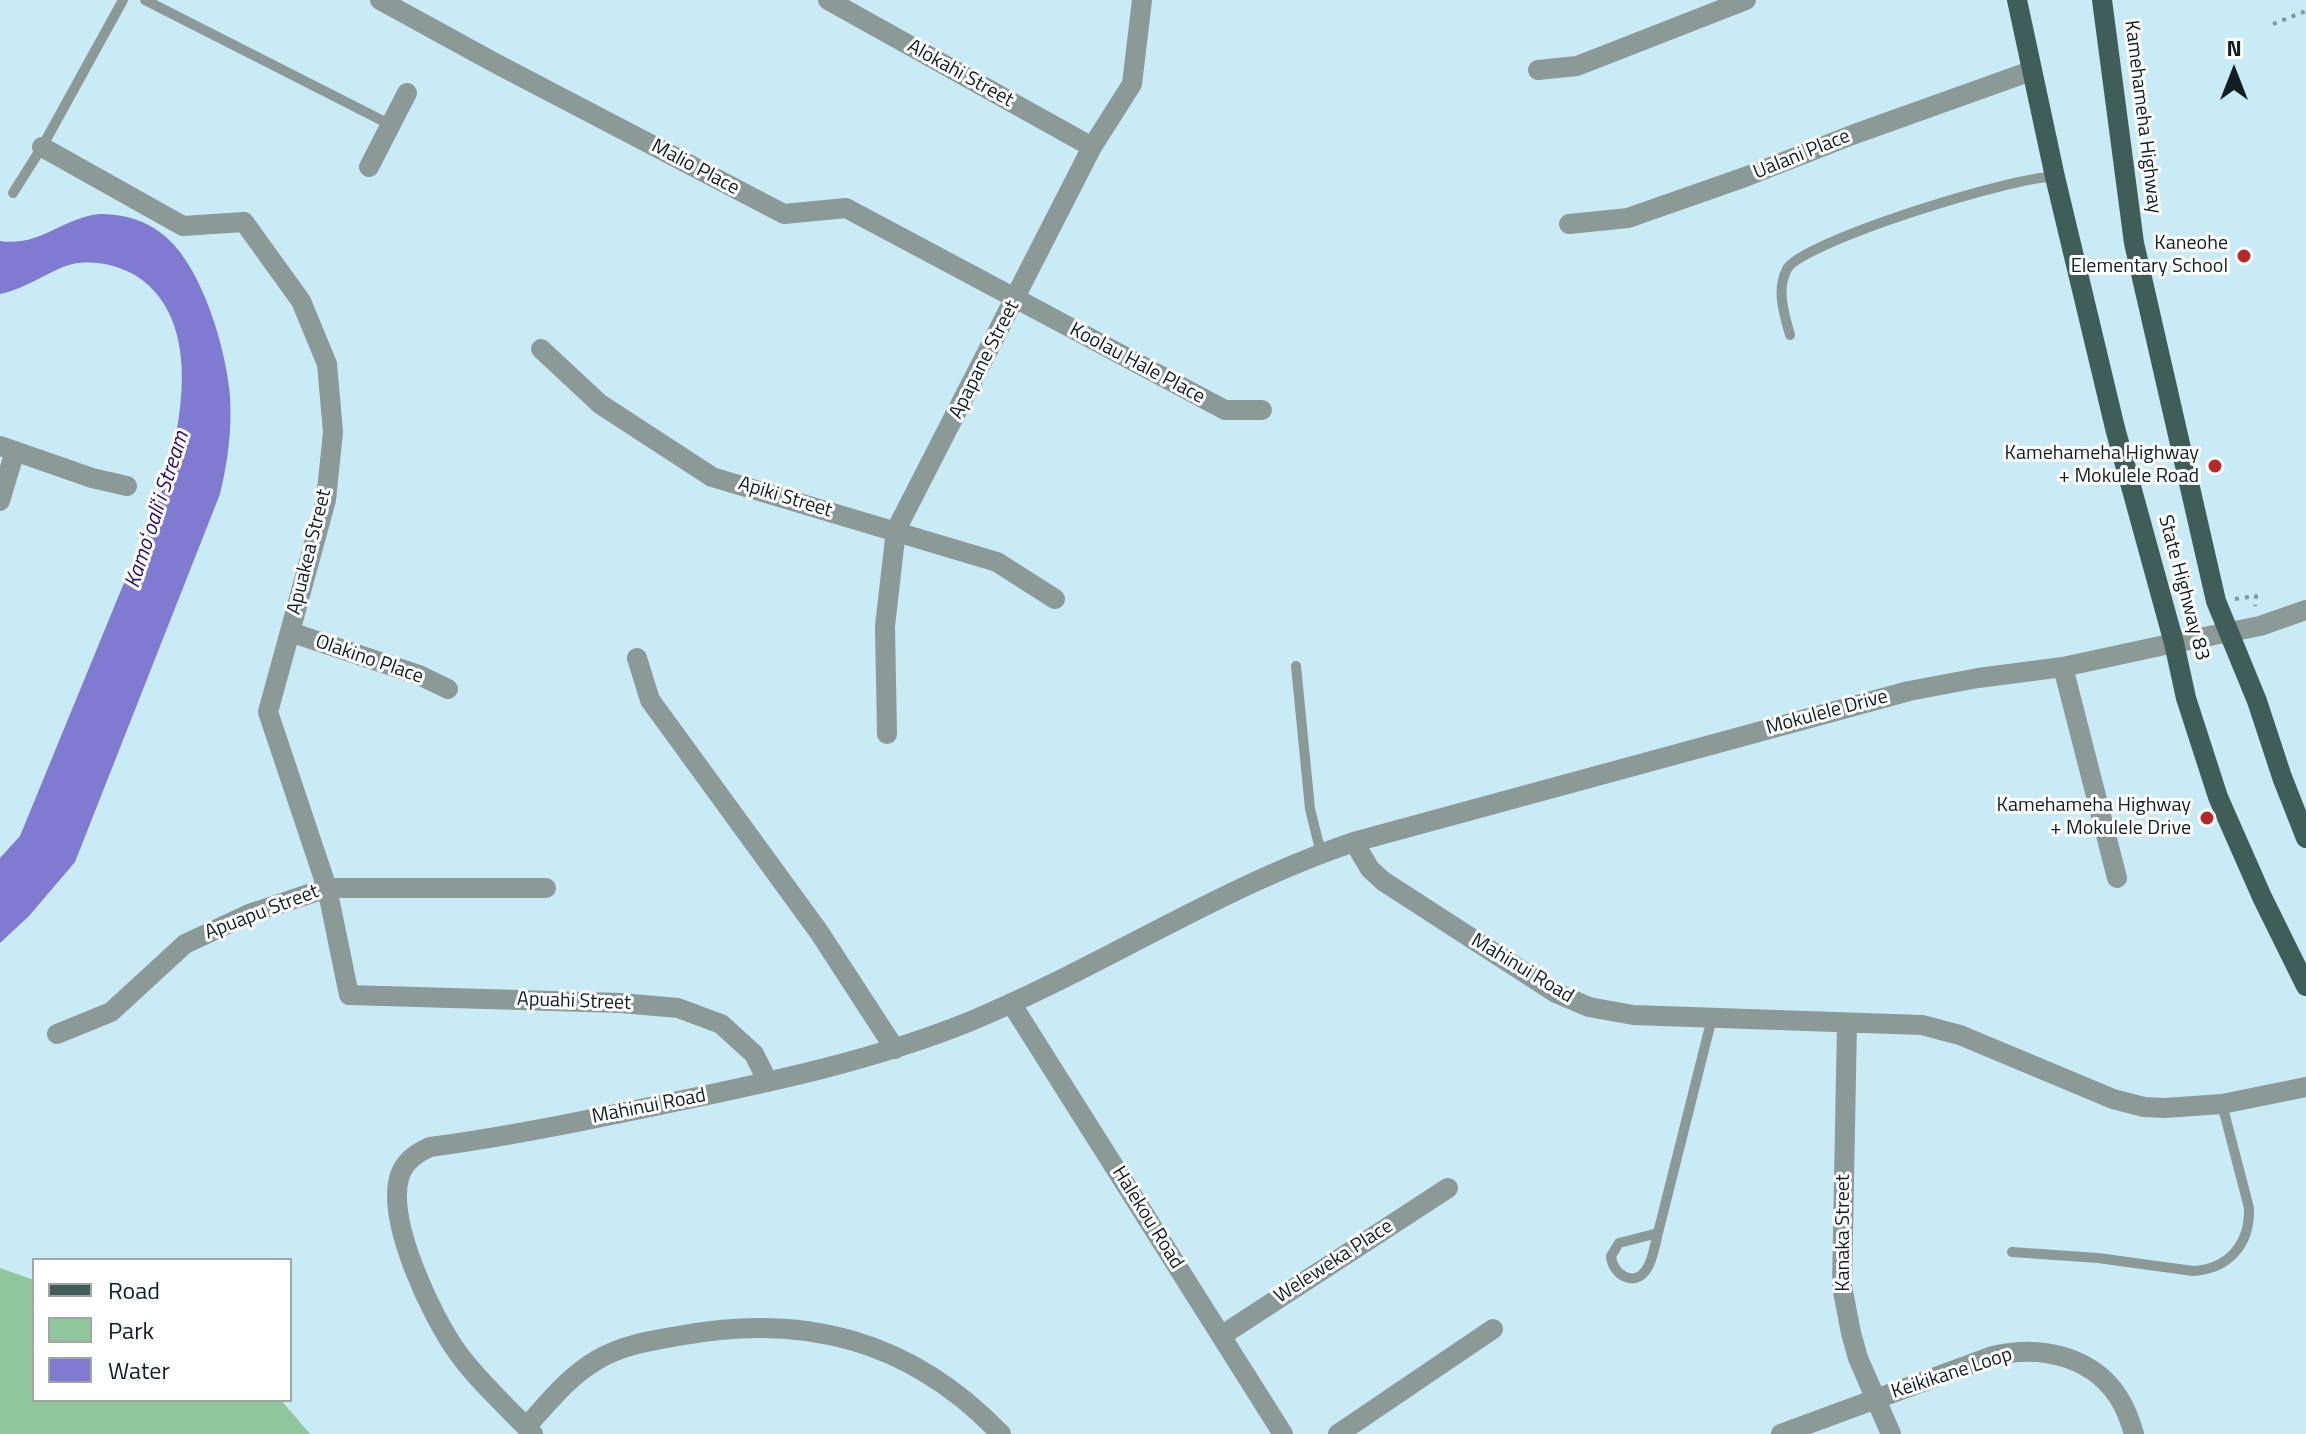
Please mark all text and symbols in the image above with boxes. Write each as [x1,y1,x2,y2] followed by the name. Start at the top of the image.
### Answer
[2118,19,2166,215] street label: Kamehameha Highway
[2226,31,2242,65] text: N
[2194,32,2274,112] north arrow
[903,35,1017,113] street label: Alokahi Street
[1750,125,1854,185] street label: Ualani Place
[647,135,743,201] street label: Malio Place
[2071,232,2228,279] place label: Kaneohe Elementary School
[2235,247,2253,265] marker: Kaneohe Elementary School
[945,297,1025,423] street label: Apapane Street
[1065,318,1209,410] street label: Koolau Hale Place
[120,428,196,592] water label: Kamoʻoaliʻi Stream
[2005,442,2199,489] place label: Kamehameha Highway + Mokulele Road
[2206,457,2224,475] marker: Kamehameha Highway + Mokulele Road
[735,472,835,524] street label: Apiki Street
[283,487,337,617] street label: Apuakea Street
[2152,513,2214,663] street label: State Highway 83
[312,630,426,690] street label: Olakino Place
[1764,685,1890,741] street label: Mokulele Drive
[1997,794,2191,841] place label: Kamehameha Highway + Mokulele Drive
[2198,809,2216,827] marker: Kamehameha Highway + Mokulele Drive
[202,880,322,946] street label: Apuapu Street
[1466,929,1578,1009] street label: Mahinui Road
[517,988,631,1016] street label: Apuahi Street
[590,1084,708,1130] street label: Mahinui Road
[1106,1162,1188,1274] street label: Halekou Road
[1832,1174,1856,1292] street label: Kanaka Street
[1270,1215,1398,1309] street label: Weleweka Place
[32,1258,292,1402] legend
[108,1272,160,1308] text: Road
[108,1312,154,1348] text: Park
[1889,1343,2015,1405] street label: Keikikane Loop
[108,1352,170,1388] text: Water

